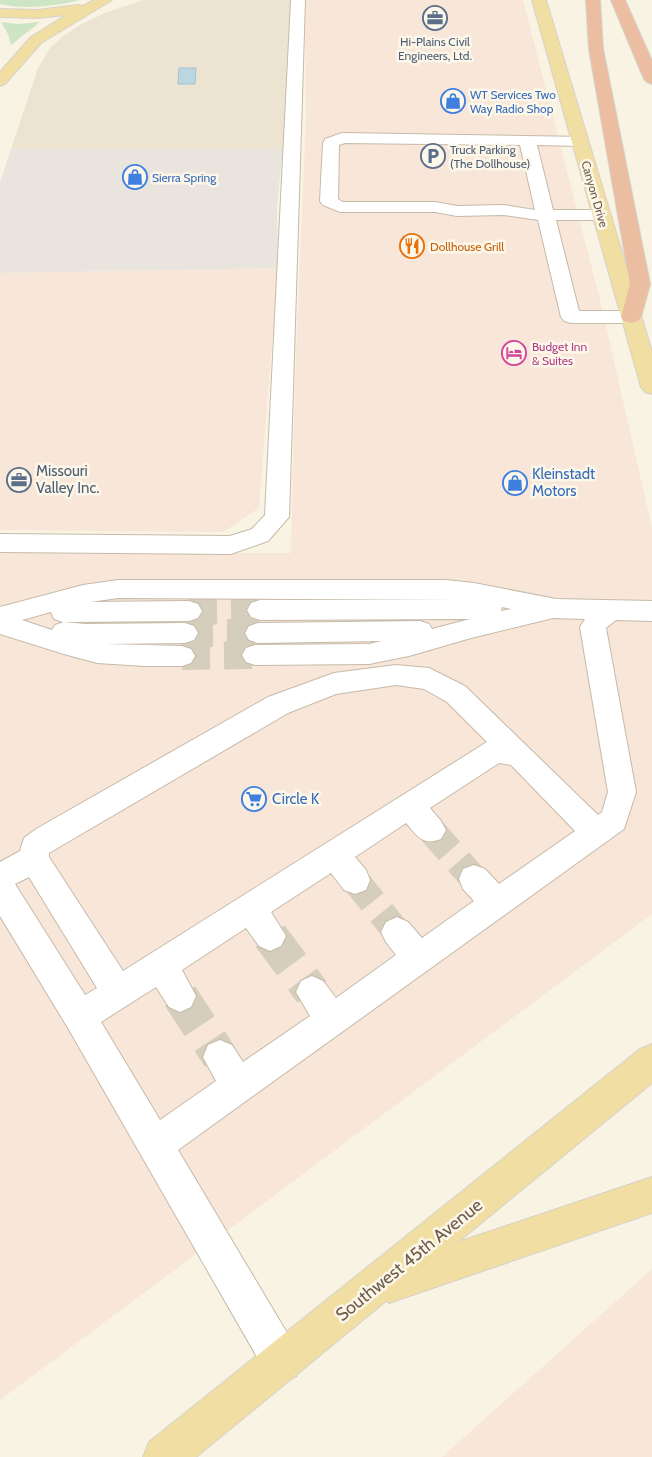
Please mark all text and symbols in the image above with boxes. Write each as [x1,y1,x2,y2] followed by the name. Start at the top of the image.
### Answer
[422,5,448,31] office icon: Hi-Plains Civil Engineers, Ltd.
[398,34,472,63] place label: Hi-Plains Civil Engineers, Ltd.
[470,87,556,116] place label: WT Services Two Way Radio Shop
[440,88,466,114] shop icon: WT Services Two Way Radio Shop
[450,142,530,171] place label: Truck Parking (The Dollhouse)
[420,143,446,169] parking icon: Truck Parking (The Dollhouse)
[578,159,612,229] street label: Canyon Drive
[122,164,148,190] shop icon: Sierra Spring
[152,170,217,185] place label: Sierra Spring
[399,233,425,259] restaurant icon: Dollhouse Grill
[430,239,504,254] place label: Dollhouse Grill
[532,339,588,368] place label: Budget Inn & Suites
[501,340,527,366] hotel icon: Budget Inn & Suites
[36,462,99,497] place label: Missouri Valley Inc.
[532,465,595,500] place label: Kleinstadt Motors
[6,467,32,493] office icon: Missouri Valley Inc.
[502,470,528,496] shop icon: Kleinstadt Motors
[241,786,267,812] supermarket icon: Circle K
[272,790,320,808] place label: Circle K
[331,1194,487,1326] street label: Southwest 45th Avenue

